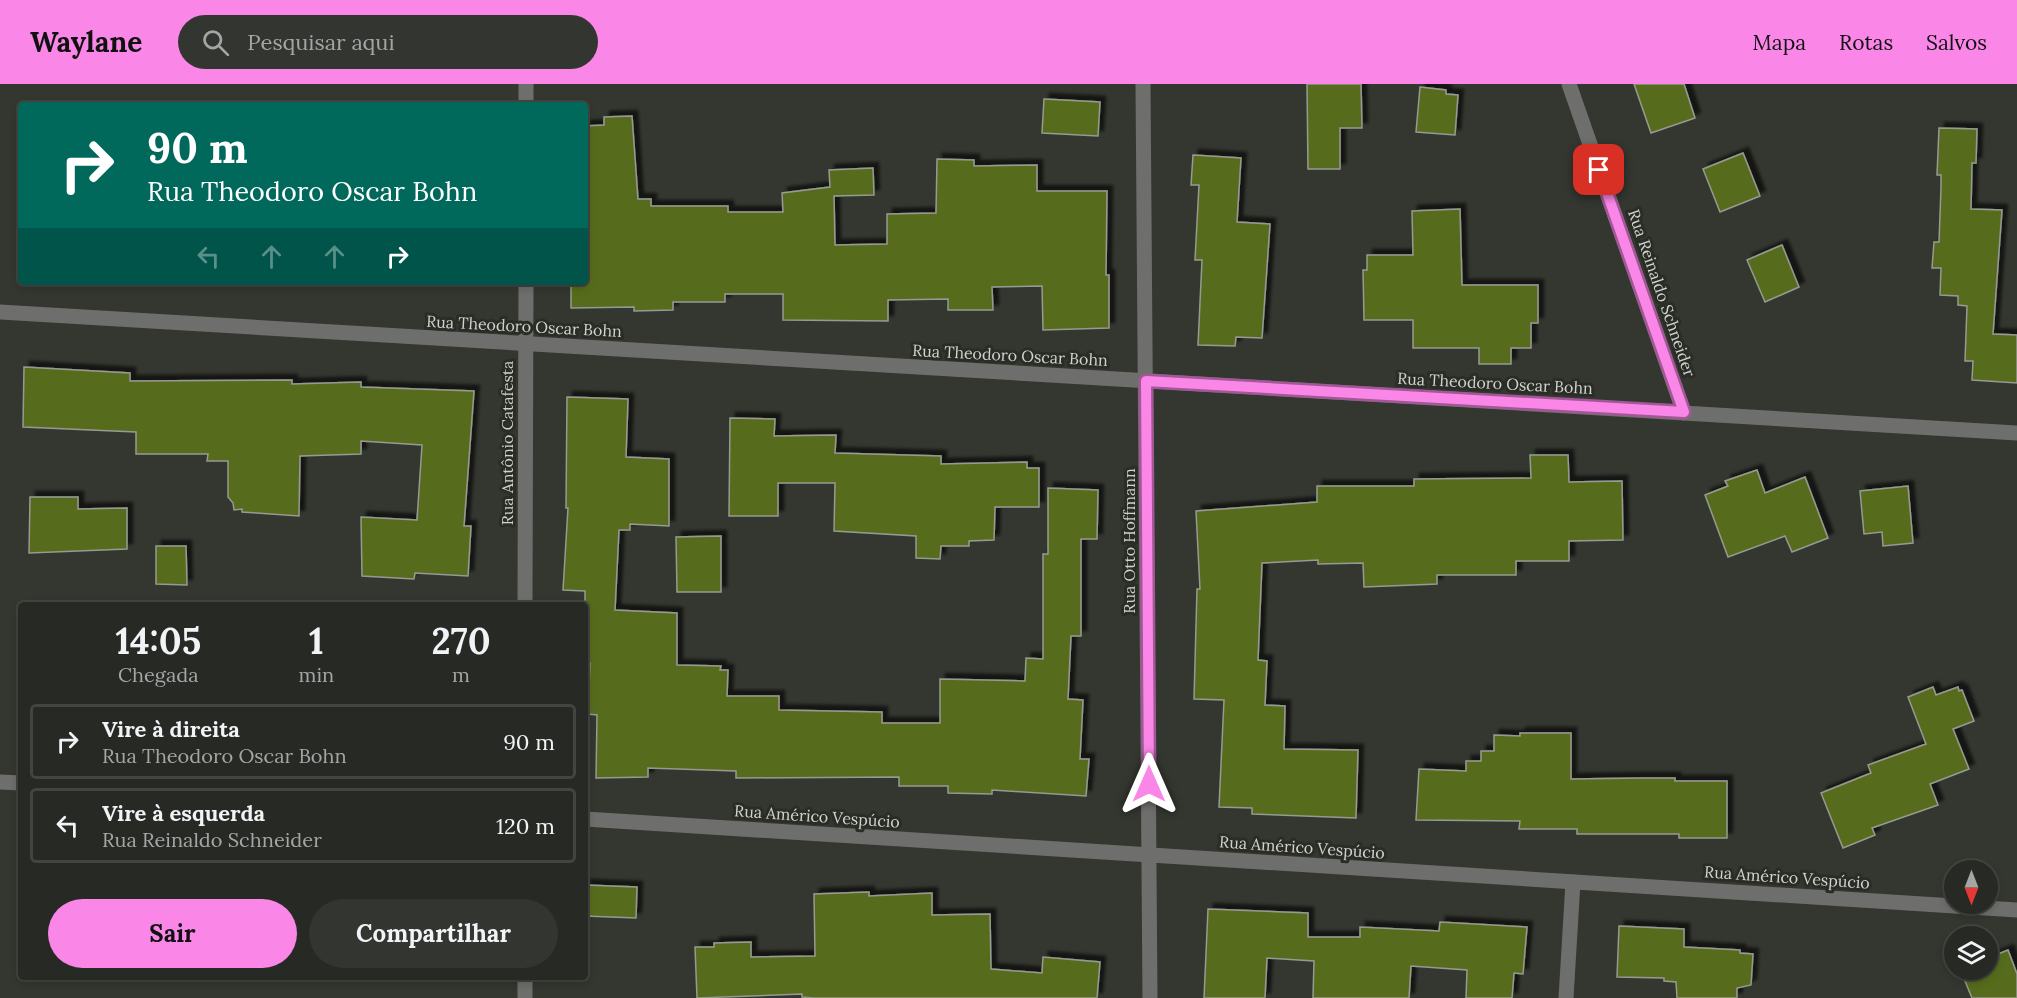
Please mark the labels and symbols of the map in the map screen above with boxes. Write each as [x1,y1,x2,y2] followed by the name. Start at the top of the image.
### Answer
[1573,144,1624,195] pin
[1624,207,1700,379] street label: Rua Reinaldo Schneider
[426,311,623,341] street label: Rua Theodoro Oscar Bohn
[912,340,1109,370] street label: Rua Theodoro Oscar Bohn
[497,361,517,525] street label: Rua Antônio Catafesta
[1397,368,1594,398] street label: Rua Theodoro Oscar Bohn
[1119,468,1139,614] street label: Rua Otto Hoffmann
[1117,752,1181,816] position arrow
[734,800,900,832] street label: Rua Américo Vespúcio
[1219,831,1385,863] street label: Rua Américo Vespúcio
[1944,860,1998,914] north arrow
[1704,861,1870,893] street label: Rua Américo Vespúcio

